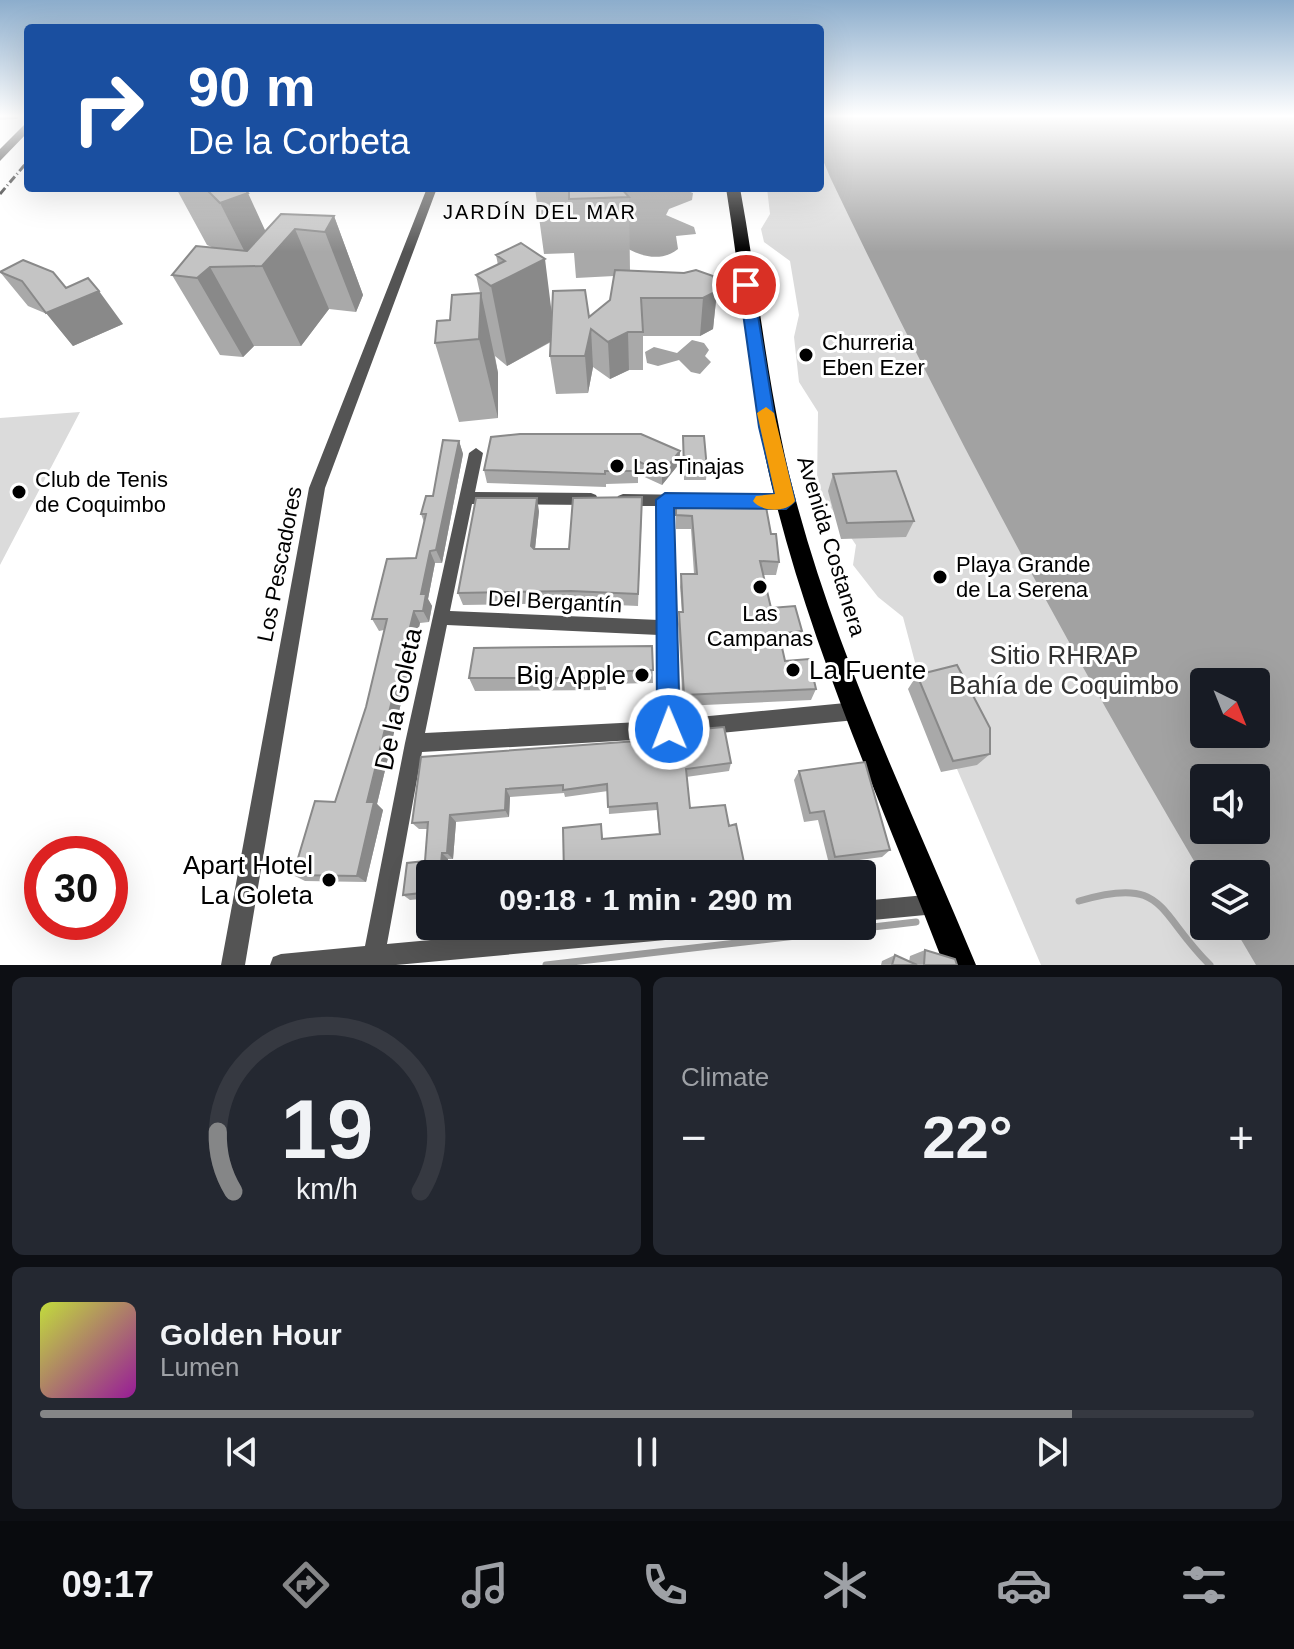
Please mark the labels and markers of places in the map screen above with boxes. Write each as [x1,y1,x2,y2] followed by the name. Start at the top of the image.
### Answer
[712,251,780,319] pin
[822,330,925,380] place label: Churreria Eben Ezer
[797,346,815,364] marker: Churreria Eben Ezer
[633,454,744,479] place label: Las Tinajas
[608,457,626,475] marker: Las Tinajas
[35,467,168,517] place label: Club de Tenis de Coquimbo
[10,483,28,501] marker: Club de Tenis de Coquimbo
[956,552,1091,602] place label: Playa Grande de La Serena
[931,568,949,586] marker: Playa Grande de La Serena
[751,578,769,596] marker: Las Campanas
[707,601,813,651] place label: Las Campanas
[809,655,926,685] place label: La Fuente
[516,660,626,690] place label: Big Apple
[784,661,802,679] marker: La Fuente
[633,666,651,684] marker: Big Apple
[183,850,314,910] place label: Apart Hotel La Goleta
[320,871,338,889] marker: Apart Hotel La Goleta

